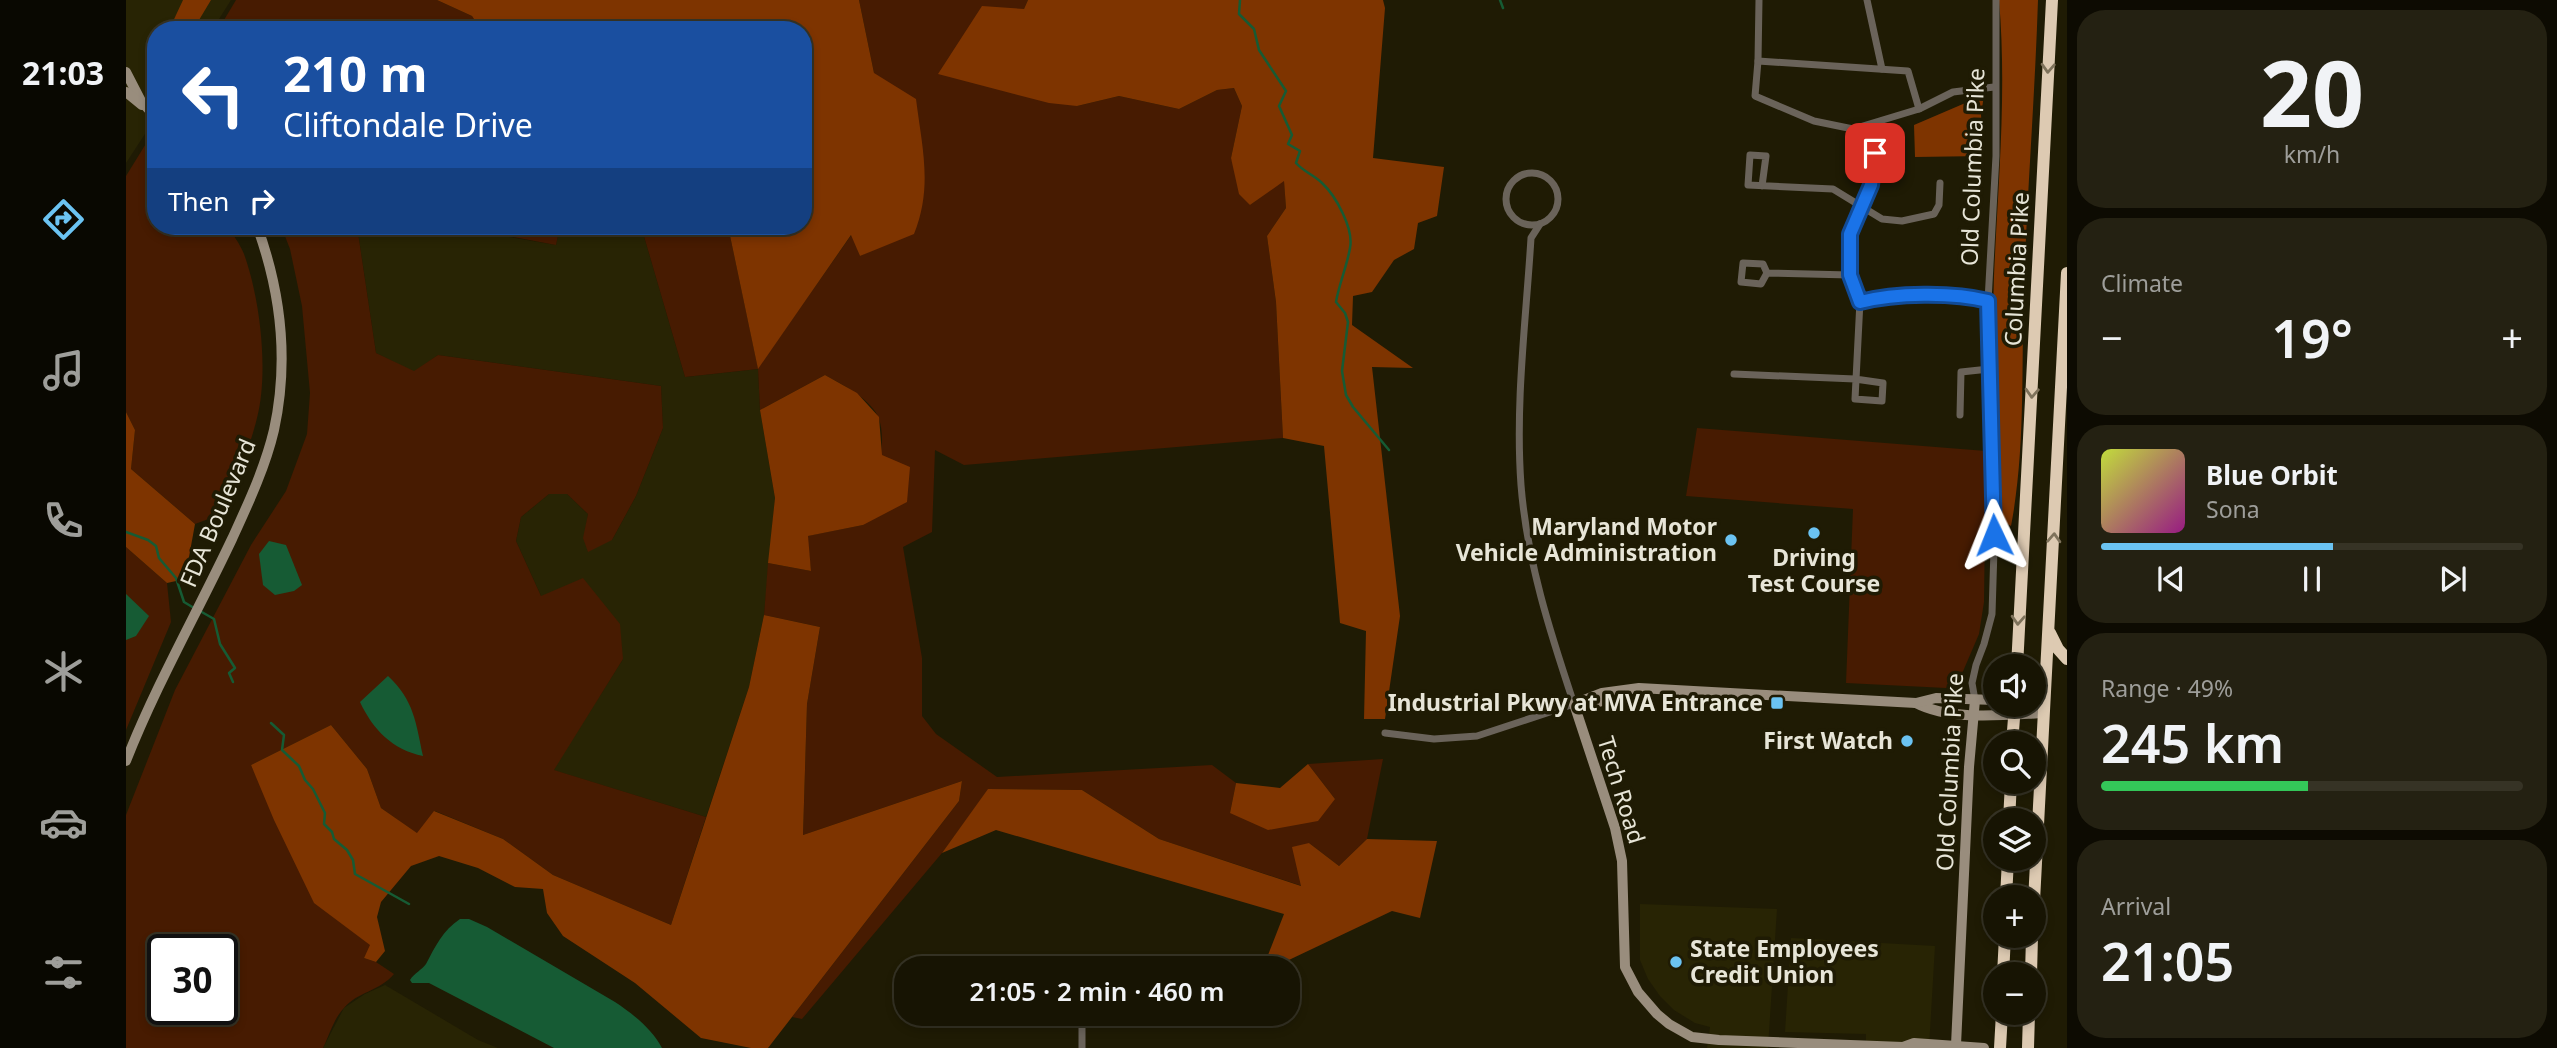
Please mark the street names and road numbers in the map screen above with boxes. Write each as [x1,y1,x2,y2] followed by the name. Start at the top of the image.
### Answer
[1953,67,1991,267] street label: Old Columbia Pike
[1996,191,2036,347] street label: Columbia Pike
[171,434,263,592] street label: FDA Boulevard
[1928,672,1970,872] street label: Old Columbia Pike
[1590,732,1653,847] street label: Tech Road

